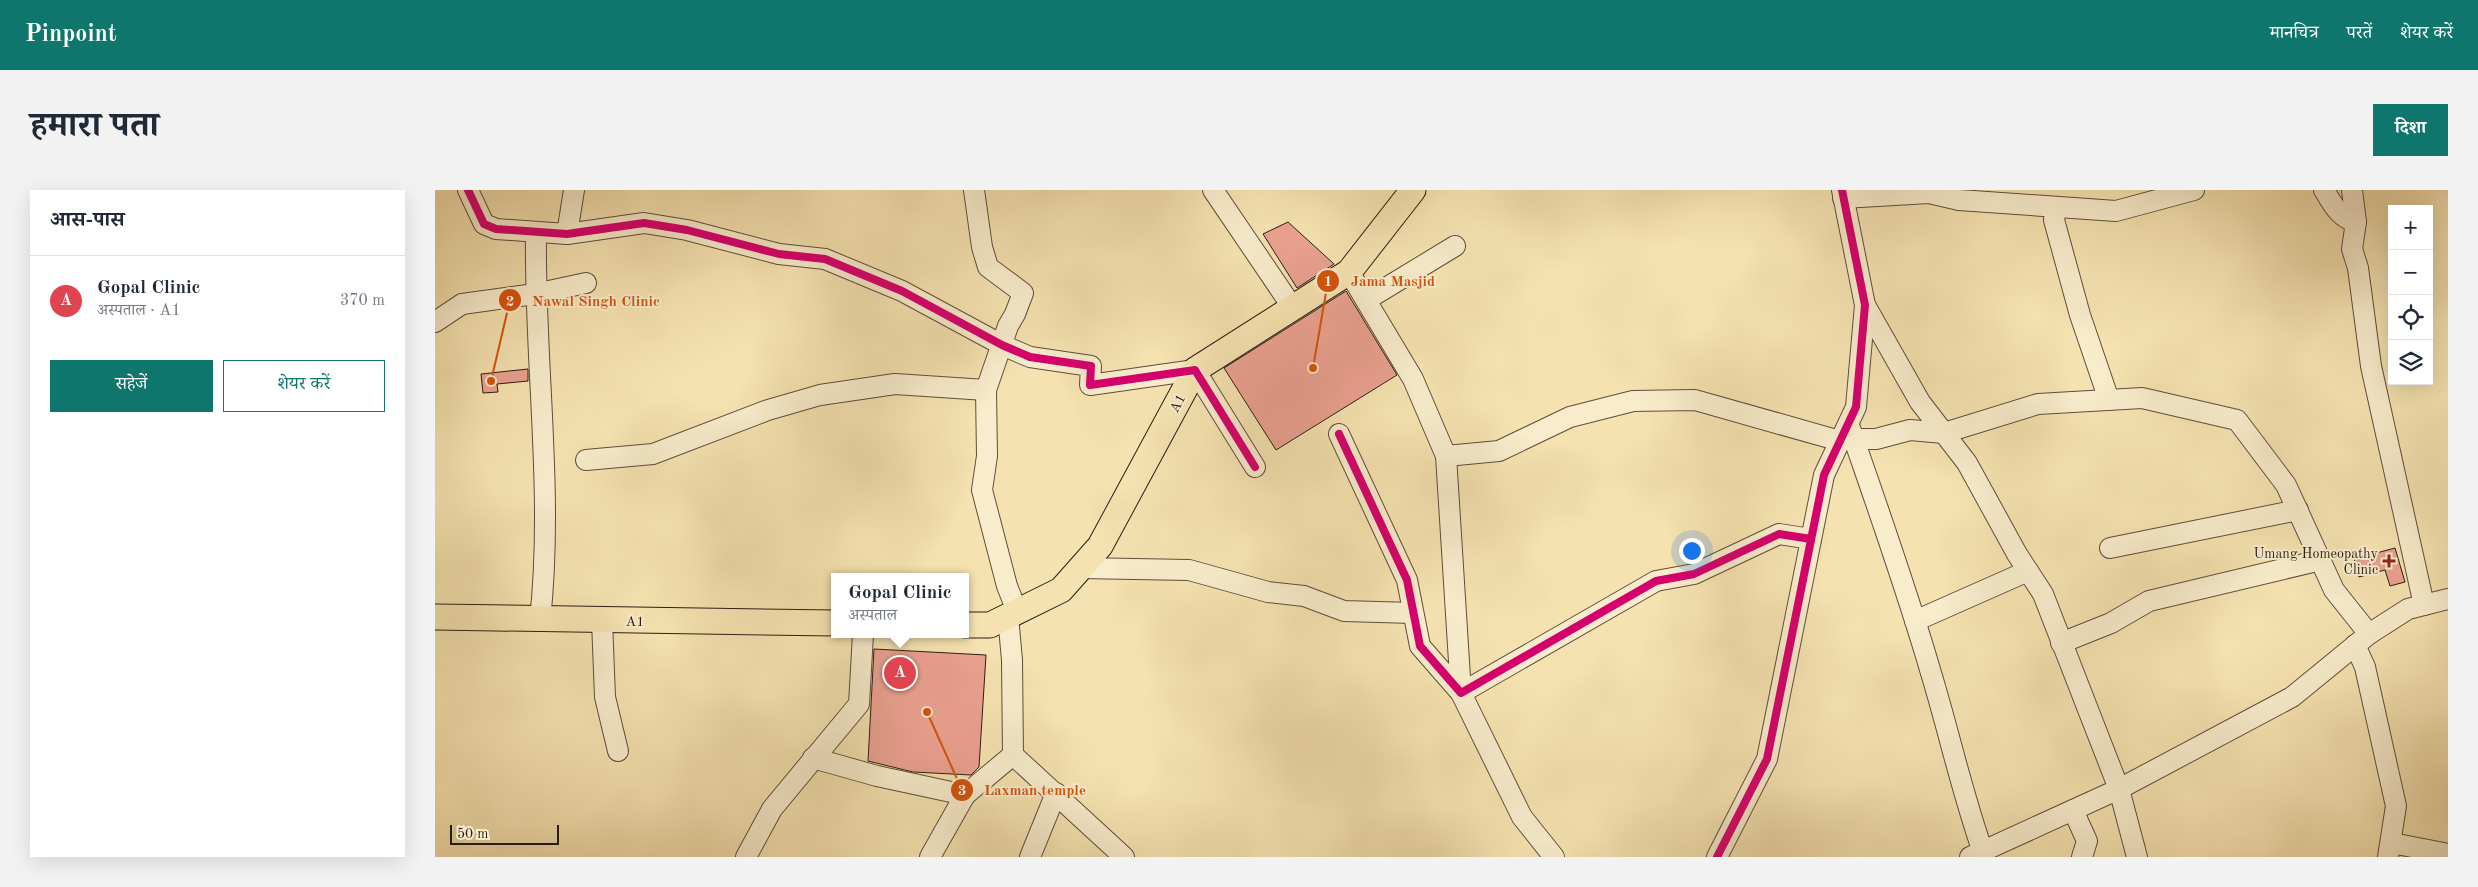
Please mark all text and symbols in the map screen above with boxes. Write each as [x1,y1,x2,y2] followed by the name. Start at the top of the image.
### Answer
[25,23,117,47] text: Pinpoint
[2270,24,2319,42] text: मानचित्र
[2347,24,2372,42] text: परतें
[2400,24,2453,42] text: शेयर करें
[2373,104,2448,156] button: दिशा
[30,109,159,144] text: हमारा पता
[2388,205,2433,385] map controls
[2388,205,2433,250] button: +
[50,210,125,231] text: आस-पास
[2388,250,2433,295] button: −
[1316,266,1445,296] callout: Jama Masjid
[1324,275,1332,290] text: 1
[1351,275,1435,290] text: Jama Masjid
[97,279,201,298] text: Gopal Clinic
[497,285,670,315] callout: Nawal Singh Clinic
[60,293,72,309] text: A
[340,293,385,309] text: 370 m
[506,295,514,310] text: 2
[532,295,660,310] text: Nawal Singh Clinic
[2388,295,2433,340] button: locate
[97,303,181,319] text: अस्पताल · A1
[2388,340,2433,385] button: layers
[50,360,213,412] button: सहेजें
[223,360,385,412] button: शेयर करें
[1167,392,1188,415] street label: A1
[1679,538,1705,564] your location
[2253,547,2379,577] place label: Umang Homeopathy Clinic
[2382,554,2396,568] marker: Umang Homeopathy Clinic
[831,573,969,638] popup
[848,584,952,603] text: Gopal Clinic
[848,608,897,624] text: अस्पताल
[625,615,645,629] street label: A1
[884,654,916,692] pin: A
[949,775,1096,805] callout: Laxman temple
[958,784,966,799] text: 3
[984,784,1086,799] text: Laxman temple
[450,822,559,845] scale bar
[457,827,488,841] text: 50 m

